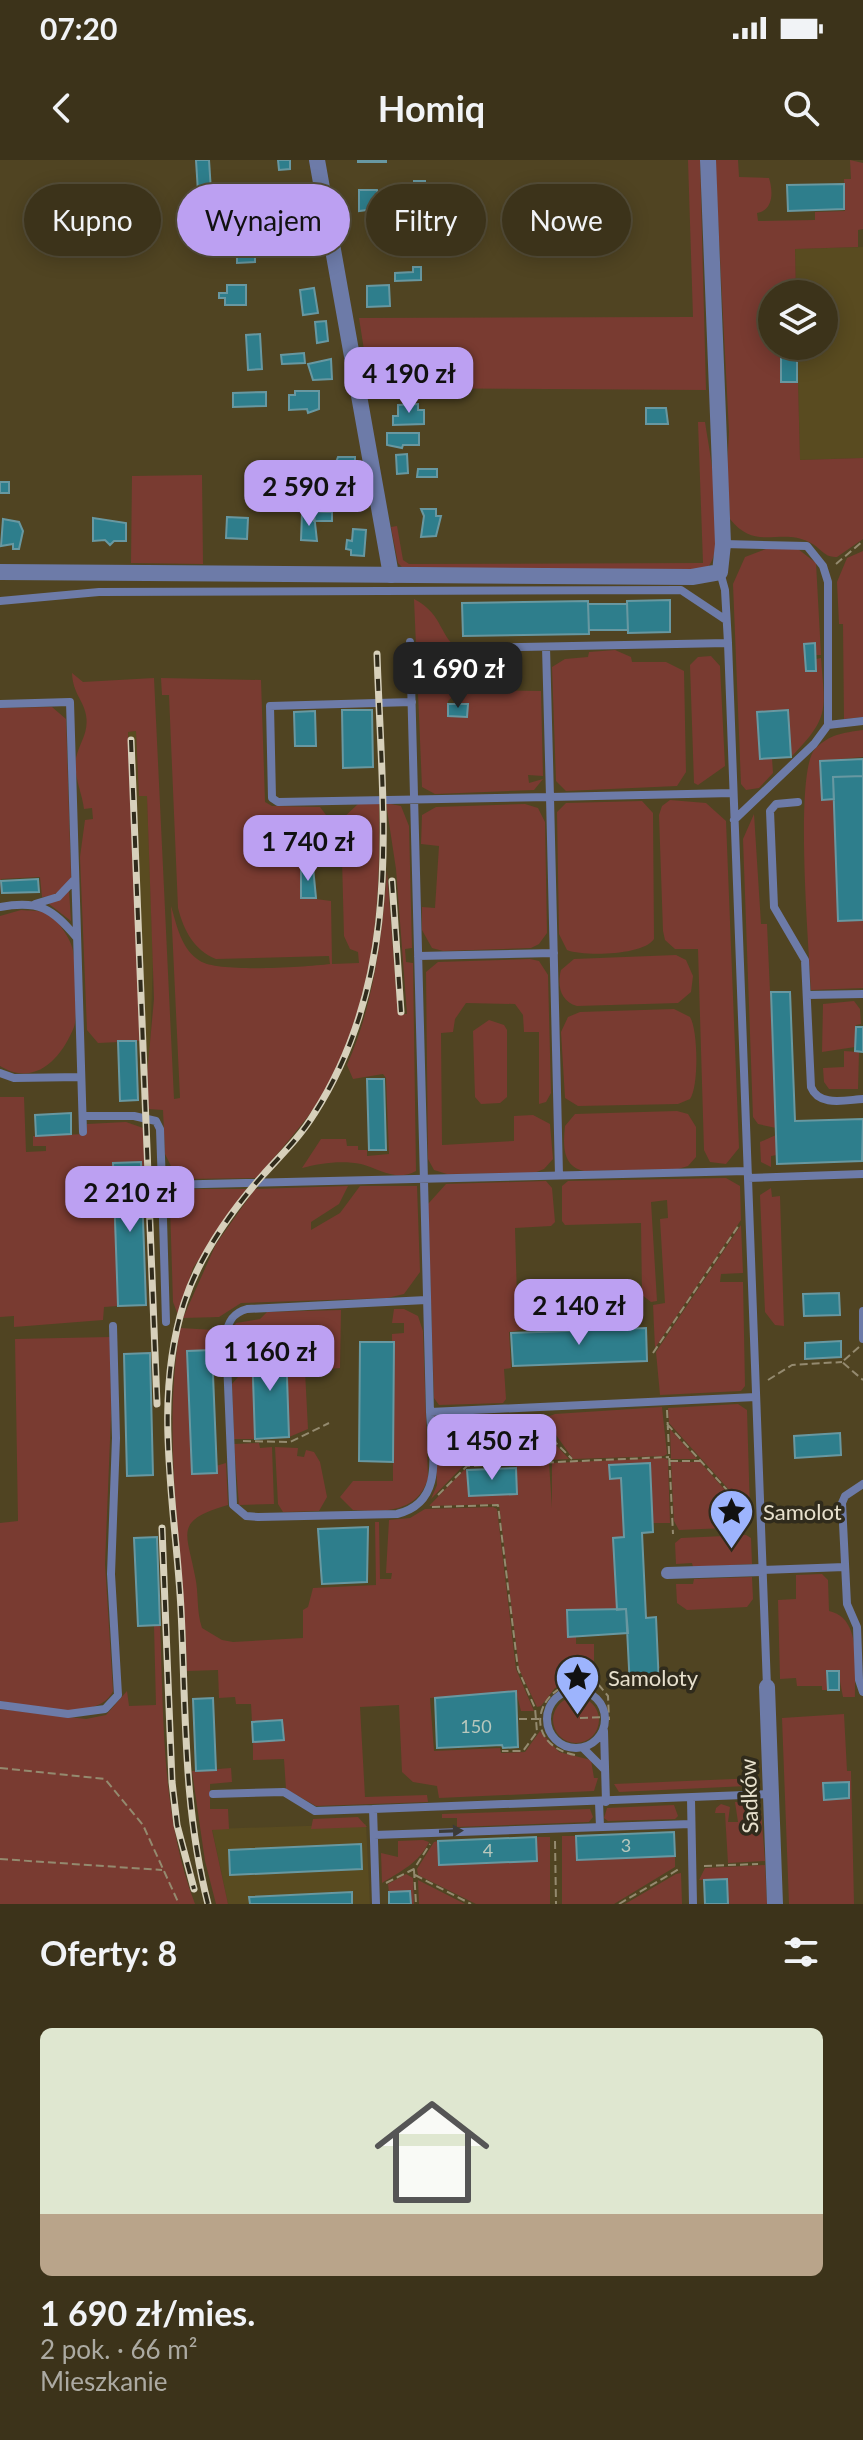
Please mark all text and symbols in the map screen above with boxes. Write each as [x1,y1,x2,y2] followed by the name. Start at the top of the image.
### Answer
[40,10,117,46] text: 07:20
[40,86,84,130] icon: back
[378,86,485,130] text: Homiq
[779,86,823,130] icon: search
[24,184,161,256] chip: Kupno
[177,184,350,256] chip: Wynajem
[366,184,486,256] chip: Filtry
[502,184,631,256] chip: Nowe
[758,280,838,360] map controls
[758,280,838,360] button: layers
[326,347,492,415] pin: 4 190 zł
[362,357,456,389] text: 4 190 zł
[226,460,392,528] pin: 2 590 zł
[262,470,356,502] text: 2 590 zł
[375,642,541,710] pin: 1 690 zł
[411,652,505,684] text: 1 690 zł
[225,815,391,883] pin: 1 740 zł
[261,825,355,857] text: 1 740 zł
[47,1166,213,1234] pin: 2 210 zł
[83,1176,177,1208] text: 2 210 zł
[496,1279,662,1347] pin: 2 140 zł
[532,1289,626,1321] text: 2 140 zł
[187,1325,353,1393] pin: 1 160 zł
[223,1335,317,1367] text: 1 160 zł
[409,1414,575,1482] pin: 1 450 zł
[445,1424,539,1456] text: 1 450 zł
[708,1488,756,1551] place icon: Samolot
[763,1498,842,1525] place label: Samolot
[553,1654,601,1717] place icon: Samoloty
[608,1664,699,1691] place label: Samoloty
[460,1715,492,1737] house number: 150
[734,1758,763,1834] street label: Sadków
[439,1825,464,1838] one-way arrow
[621,1834,631,1856] house number: 3
[483,1839,493,1861] house number: 4
[779,1930,823,1974] icon: filters
[40,1932,177,1973] text: Oferty: 8
[360,2080,504,2224] icon: home
[40,2292,255,2333] text: 1 690 zł/mies.
[40,2333,197,2365] text: 2 pok. · 66 m²
[40,2365,168,2397] text: Mieszkanie

